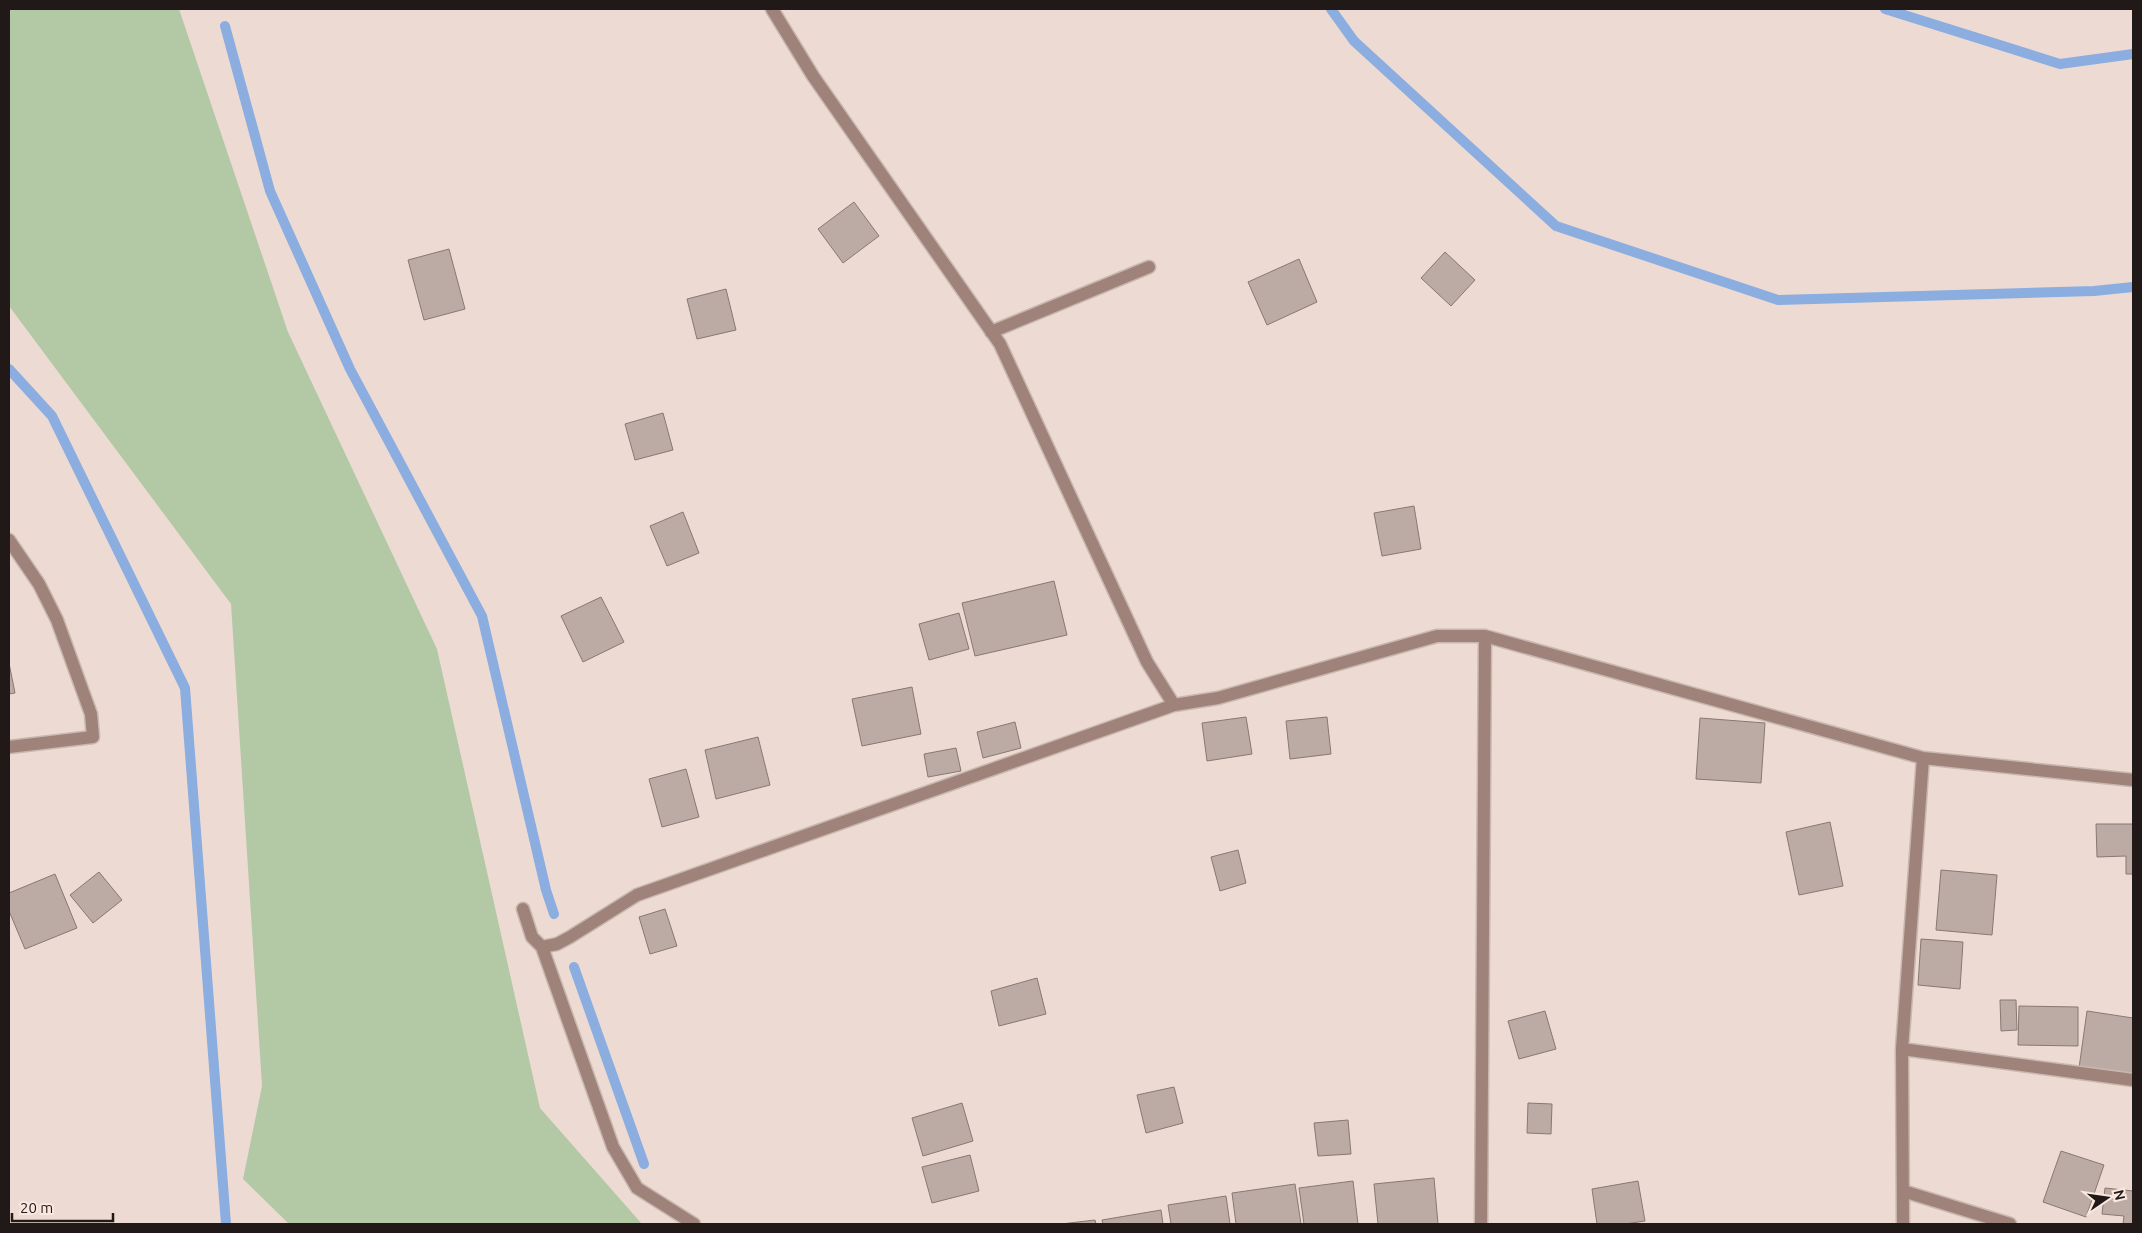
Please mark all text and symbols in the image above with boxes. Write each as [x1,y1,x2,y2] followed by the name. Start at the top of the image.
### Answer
[2082,1173,2132,1223] north arrow
[2111,1188,2129,1202] text: N
[12,1190,114,1222] scale bar
[20,1199,53,1216] text: 20 m

